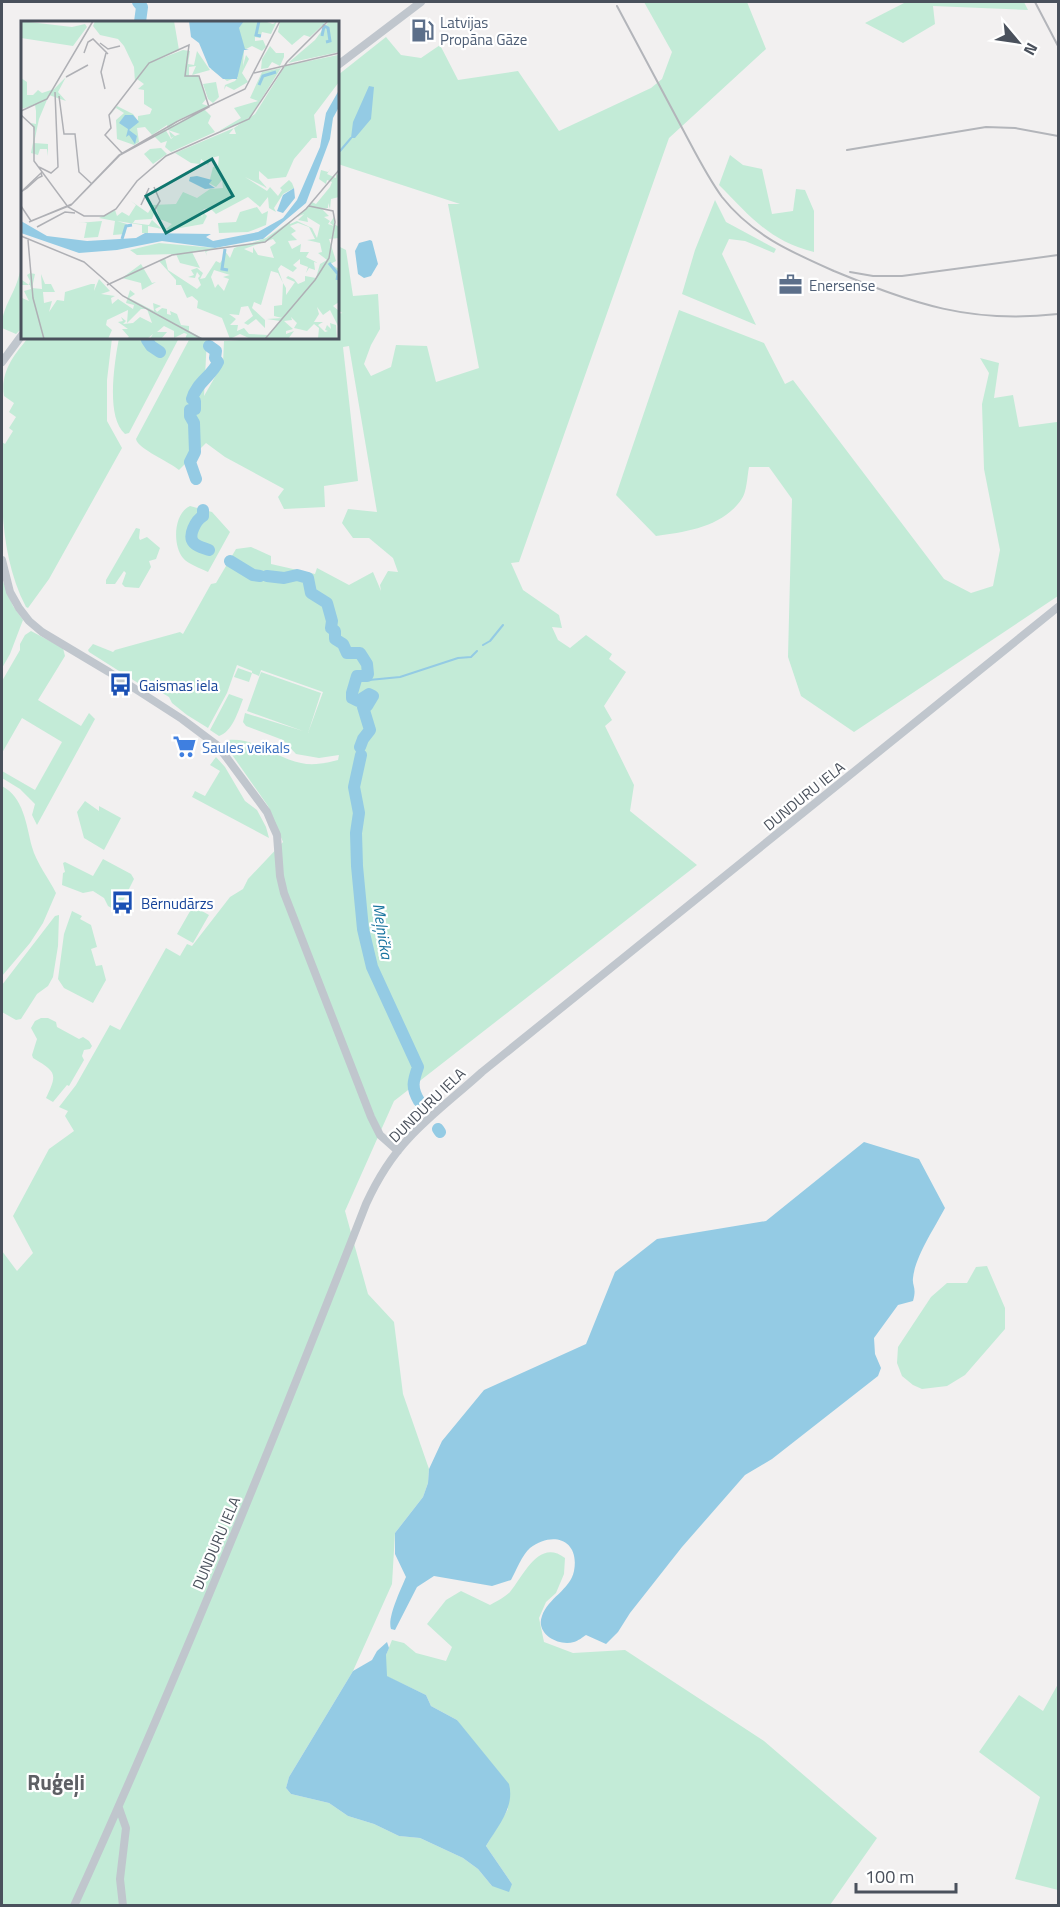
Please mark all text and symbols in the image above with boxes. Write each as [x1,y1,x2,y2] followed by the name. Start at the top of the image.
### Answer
[440,11,527,51] place label: Latvijas Propāna Gāze
[988,12,1048,72] north arrow
[409,18,435,44] fuel station icon: Latvijas Propāna Gāze
[21,21,339,339] inset map
[1018,39,1044,60] text: N
[778,272,804,298] office icon: Enersense
[809,274,875,297] place label: Enersense
[108,672,134,698] bus stop icon: Gaismas iela
[139,674,219,697] place label: Gaismas iela
[171,734,197,760] supermarket icon: Saules veikals
[202,736,290,759] place label: Saules veikals
[758,756,850,836] street label: DUNDURU IELA
[110,890,136,916] bus stop icon: Bērnudārzs
[141,892,213,915] place label: Bērnudārzs
[367,902,399,961] water label: Meļņička
[383,1062,471,1148] street label: DUNDURU IELA
[186,1493,246,1593] street label: DUNDURU IELA
[27,1766,85,1798] district label: Ruģeļi
[856,1856,956,1894] scale bar
[865,1863,914,1890] text: 100 m

